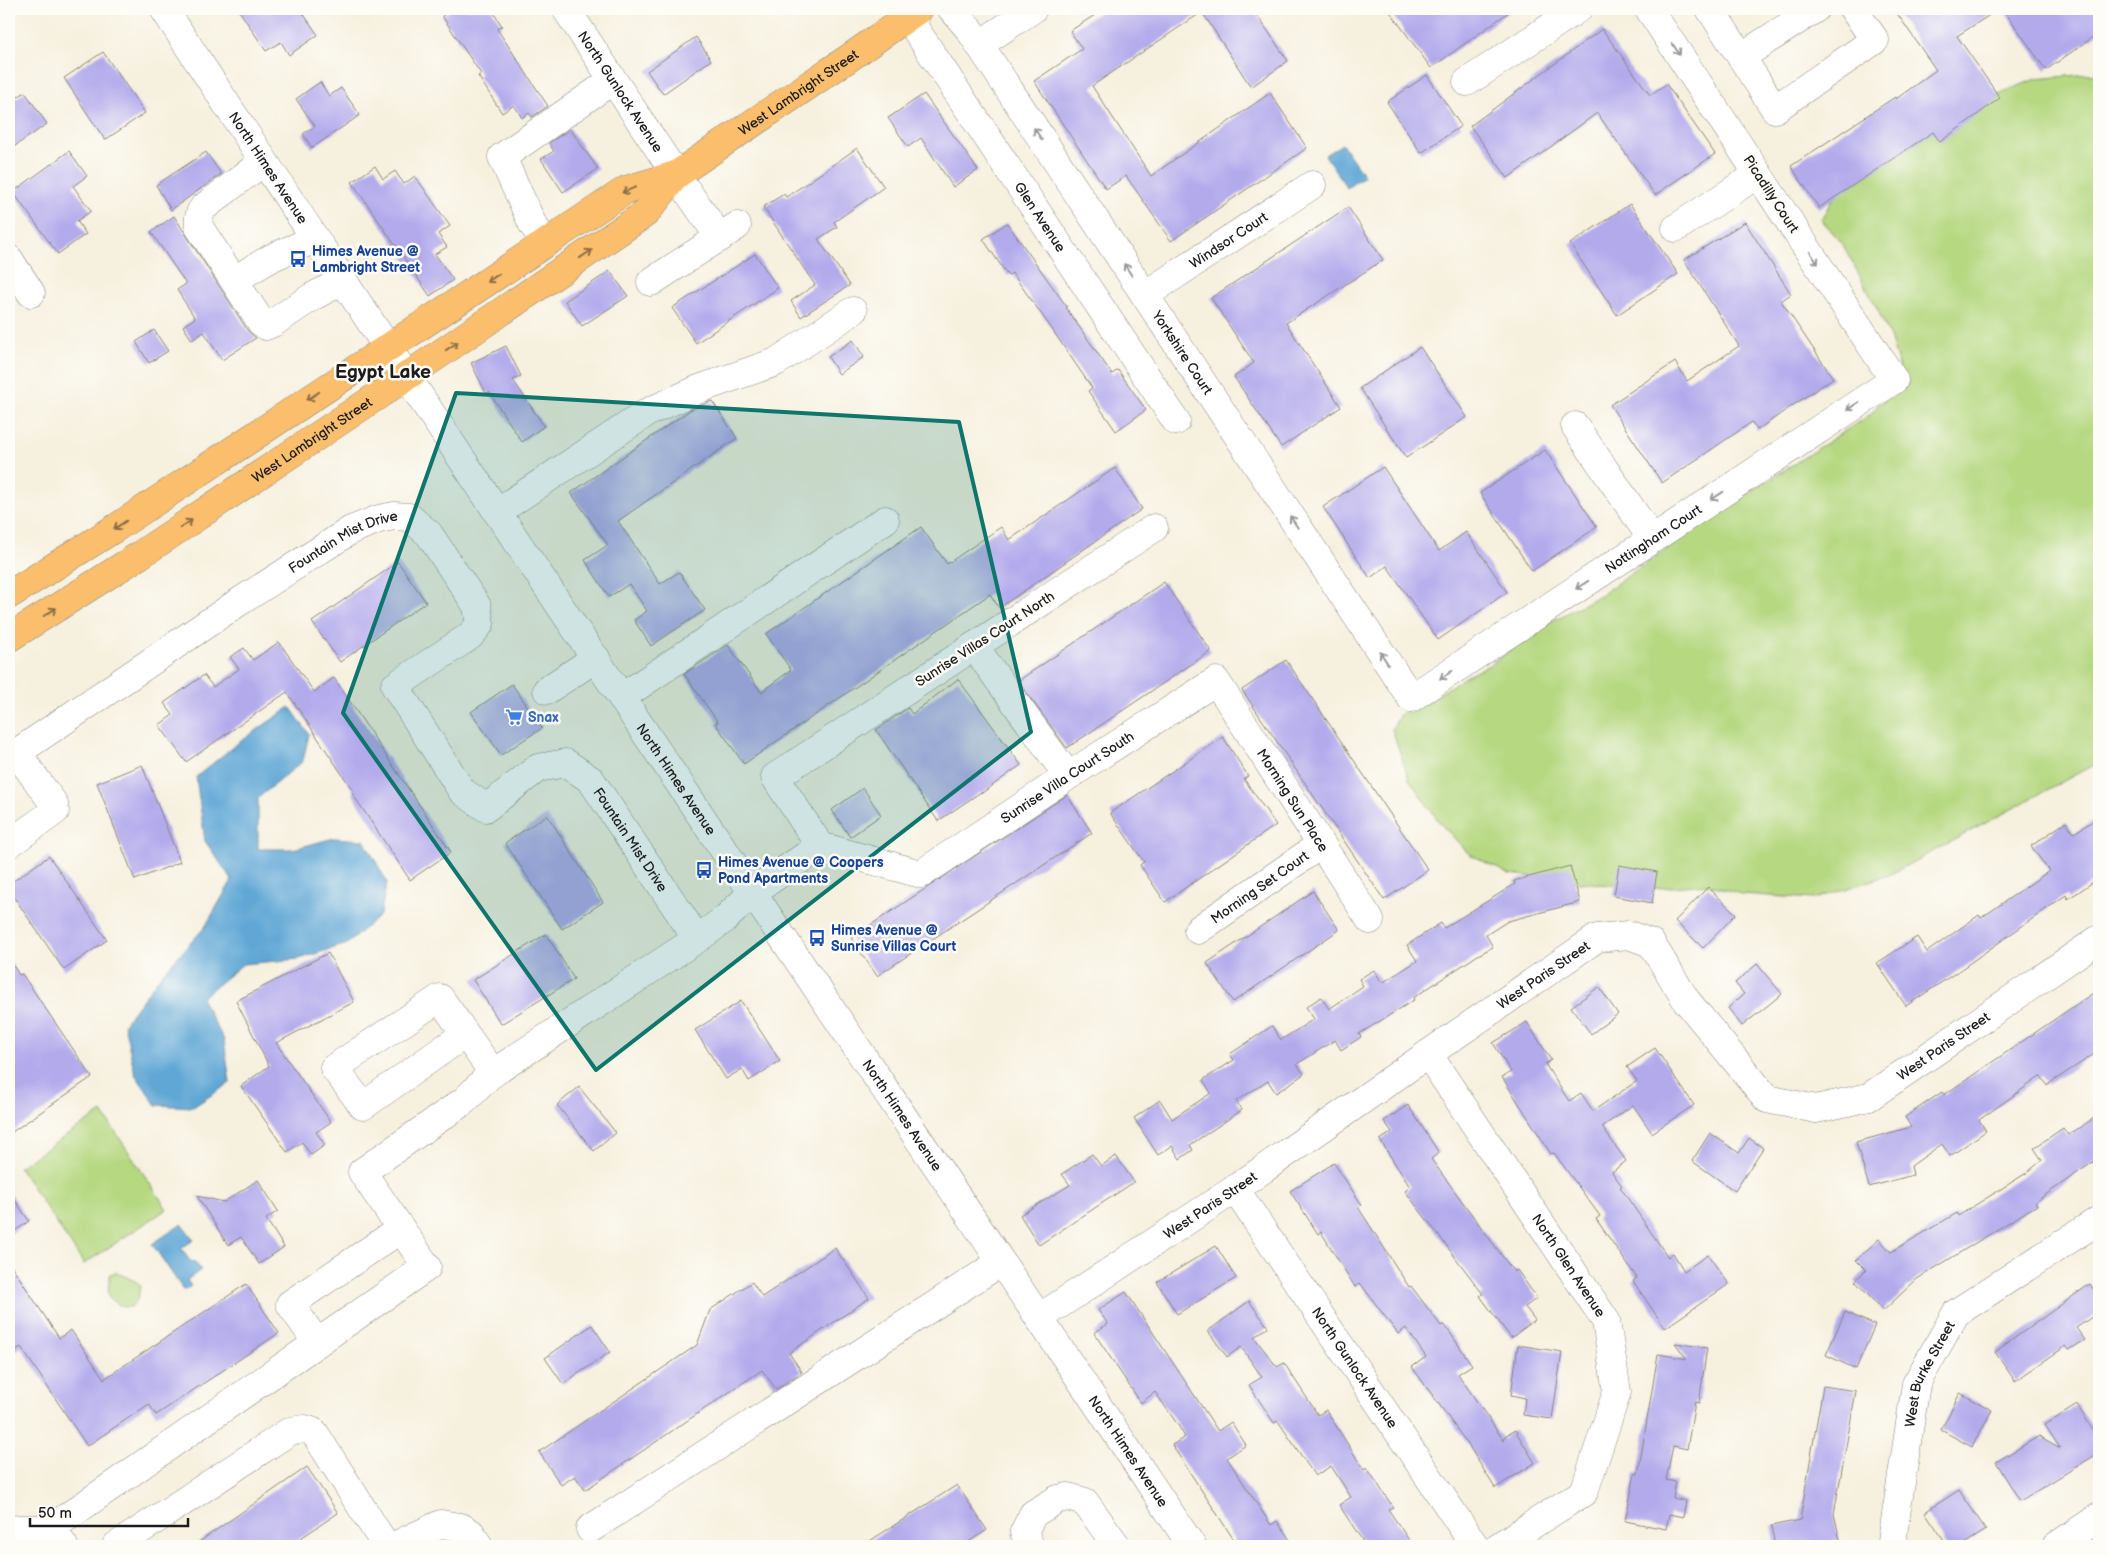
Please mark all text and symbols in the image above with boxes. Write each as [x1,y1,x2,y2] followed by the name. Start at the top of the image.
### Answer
[574,28,667,155] street label: North Gunlock Avenue
[1671,42,1681,56] one-way arrow
[735,45,862,139] street label: West Lambright Street
[225,109,312,227] street label: North Himes Avenue
[1033,127,1043,141] one-way arrow
[1740,152,1803,237] street label: Picadilly Court
[1011,179,1070,255] street label: Glen Avenue
[622,186,637,195] one-way arrow
[1186,208,1271,272] street label: Windsor Court
[312,243,420,276] place label: Himes Avenue @ Lambright Street
[288,249,308,269] bus stop icon: Himes Avenue @ Lambright Street
[579,249,593,259] one-way arrow
[1808,251,1819,265] one-way arrow
[1123,263,1133,277] one-way arrow
[486,273,500,283] one-way arrow
[1148,307,1217,398] street label: Yorkshire Court
[445,341,459,351] one-way arrow
[335,361,431,384] district label: Egypt Lake
[307,391,321,401] one-way arrow
[249,393,376,486] street label: West Lambright Street
[1846,401,1860,412] one-way arrow
[1711,491,1725,501] one-way arrow
[1602,500,1705,577] street label: Nottingham Court
[285,507,399,577] street label: Fountain Mist Drive
[1289,515,1299,529] one-way arrow
[179,519,193,529] one-way arrow
[113,520,127,530] one-way arrow
[1575,580,1589,591] one-way arrow
[912,588,1058,690] street label: Sunrise Villas Court North
[43,607,57,617] one-way arrow
[1379,651,1389,665] one-way arrow
[1440,670,1454,680] one-way arrow
[504,707,524,727] supermarket icon: Snax
[528,709,559,726] place label: Snax
[633,720,720,838] street label: North Himes Avenue
[997,727,1137,827] street label: Sunrise Villa Court South
[1253,745,1332,855] street label: Morning Sun Place
[590,784,671,895] street label: Fountain Mist Drive
[1207,847,1312,927] street label: Morning Set Court
[718,854,884,887] place label: Himes Avenue @ Coopers Pond Apartments
[694,860,714,880] bus stop icon: Himes Avenue @ Coopers Pond Apartments
[831,922,956,955] place label: Himes Avenue @ Sunrise Villas Court
[807,928,827,948] bus stop icon: Himes Avenue @ Sunrise Villas Court
[1494,937,1594,1013] street label: West Paris Street
[1894,1008,1994,1084] street label: West Paris Street
[859,1056,946,1174] street label: North Himes Avenue
[1160,1167,1261,1242] street label: West Paris Street
[1529,1211,1609,1320] street label: North Glen Avenue
[1308,1304,1402,1431] street label: North Gunlock Avenue
[1901,1317,1959,1428] street label: West Burke Street
[1085,1392,1172,1510] street label: North Himes Avenue
[30,1495,188,1527] scale bar
[38,1504,72,1523] text: 50 m

